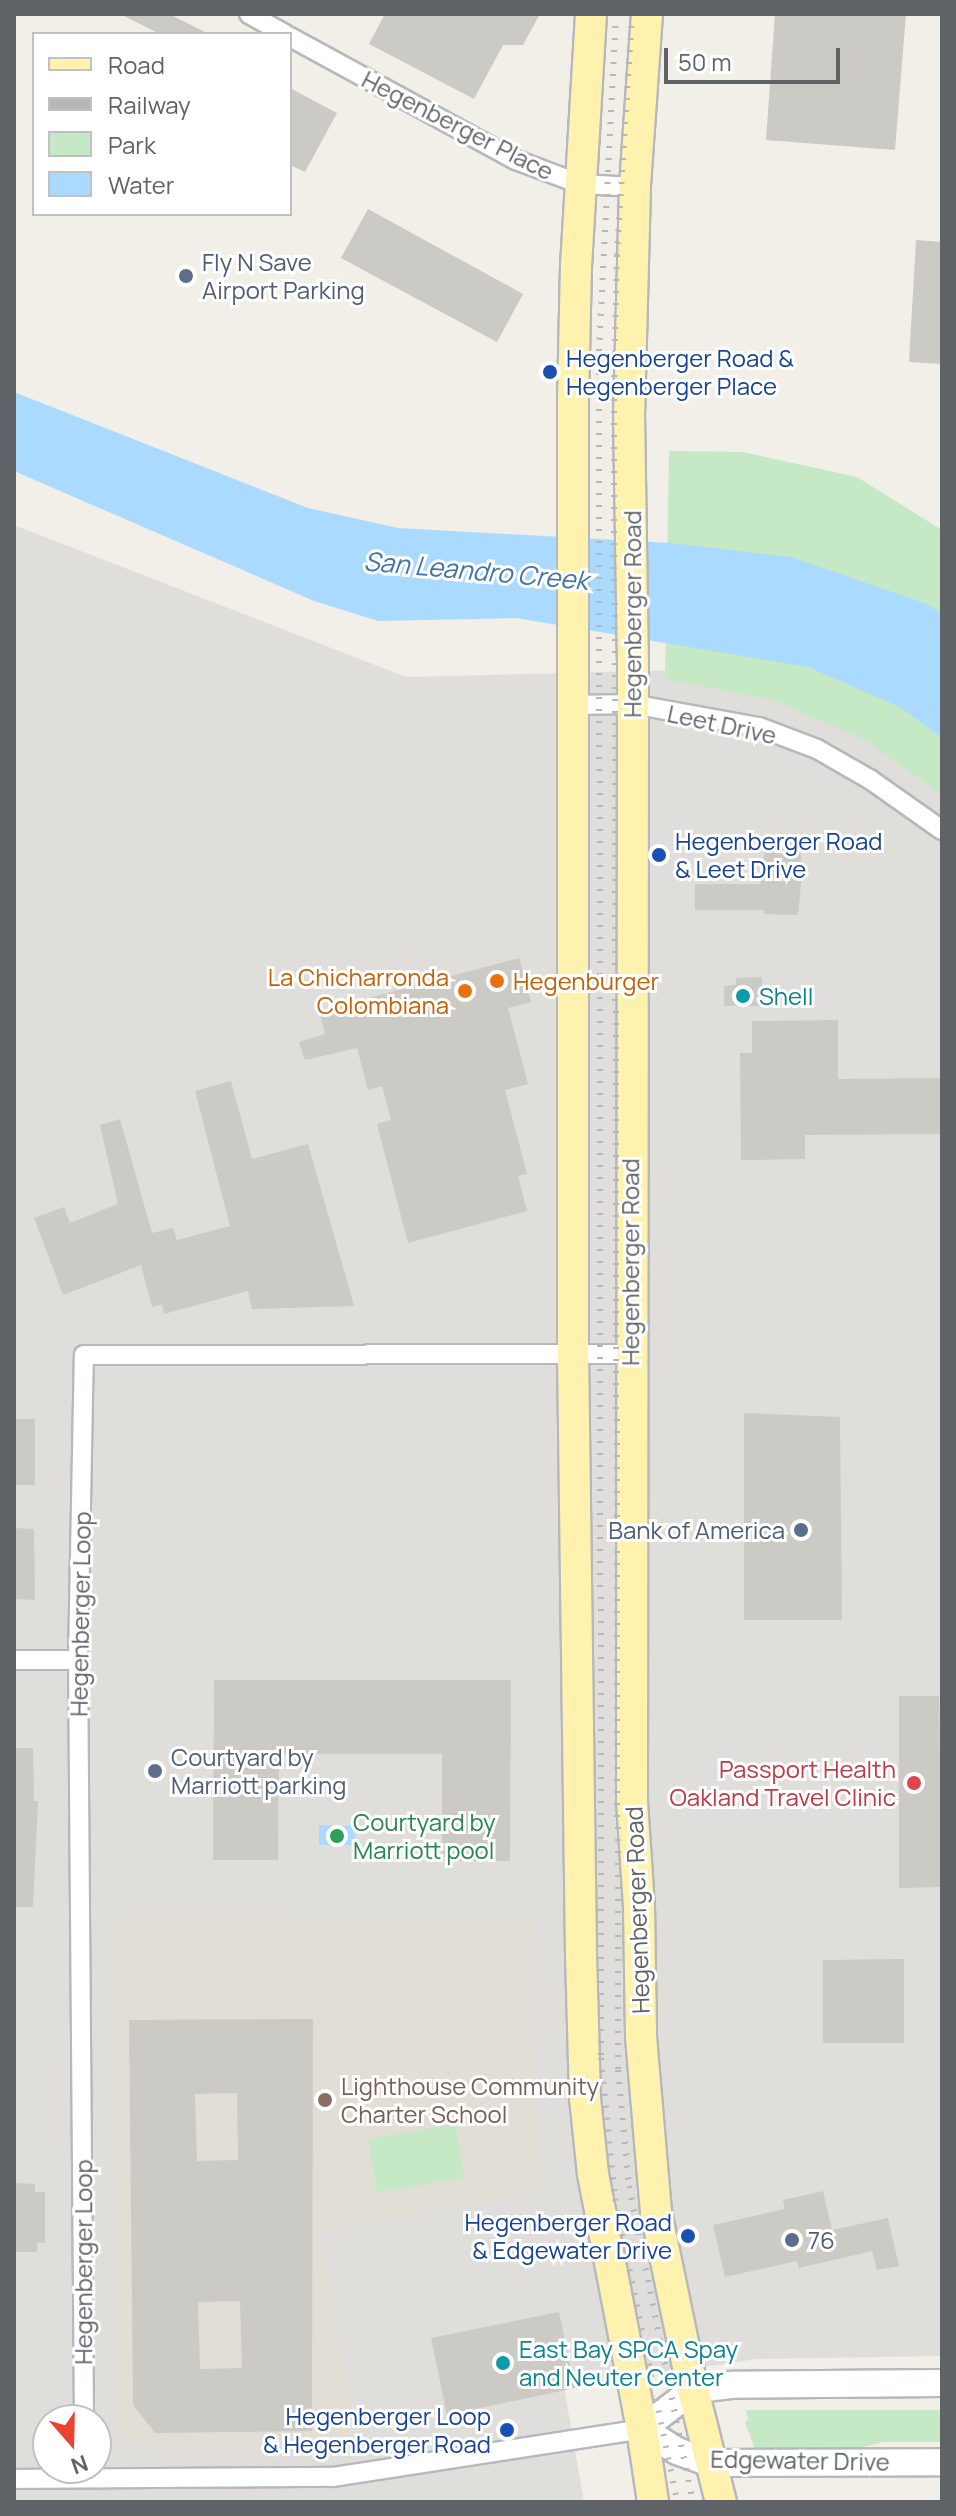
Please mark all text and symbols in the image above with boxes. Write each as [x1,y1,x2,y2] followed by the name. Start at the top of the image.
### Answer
[32,32,292,216] legend
[668,32,844,82] scale bar
[678,45,732,78] text: 50 m
[108,48,165,81] text: Road
[357,64,559,186] street label: Hegenberger Place
[108,88,191,121] text: Railway
[108,128,156,161] text: Park
[108,168,175,201] text: Water
[202,248,365,304] place label: Fly N Save Airport Parking
[177,267,195,285] marker: Fly N Save Airport Parking
[566,344,794,400] place label: Hegenberger Road & Hegenberger Place
[541,363,559,381] marker: Hegenberger Road & Hegenberger Place
[618,510,646,718] street label: Hegenberger Road
[362,546,590,596] water label: San Leandro Creek
[665,698,779,750] street label: Leet Drive
[675,827,883,883] place label: Hegenberger Road & Leet Drive
[650,846,668,864] marker: Hegenberger Road & Leet Drive
[268,963,449,1019] place label: La Chicharronda Colombiana
[513,967,659,995] place label: Hegenburger
[488,972,506,990] marker: Hegenburger
[456,982,474,1000] marker: La Chicharronda Colombiana
[759,982,813,1010] place label: Shell
[734,987,752,1005] marker: Shell
[616,1158,644,1366] street label: Hegenberger Road
[64,1511,96,1717] street label: Hegenberger Loop
[608,1516,785,1544] place label: Bank of America
[792,1521,810,1539] marker: Bank of America
[171,1743,346,1799] place label: Courtyard by Marriott parking
[669,1755,896,1811] place label: Passport Health Oakland Travel Clinic
[146,1762,164,1780] marker: Courtyard by Marriott parking
[903,1772,925,1794] marker: Passport Health Oakland Travel Clinic
[619,1806,655,2014] street label: Hegenberger Road
[353,1808,496,1864] place label: Courtyard by Marriott pool
[328,1827,346,1845] marker: Courtyard by Marriott pool
[341,2072,599,2128] place label: Lighthouse Community Charter School
[316,2091,334,2109] marker: Lighthouse Community Charter School
[69,2159,97,2365] street label: Hegenberger Loop
[464,2208,672,2264] place label: Hegenberger Road & Edgewater Drive
[808,2226,835,2254] place label: 76
[679,2227,697,2245] marker: Hegenberger Road & Edgewater Drive
[783,2231,801,2249] marker: 76
[519,2335,738,2391] place label: East Bay SPCA Spay and Neuter Center
[494,2354,512,2372] marker: East Bay SPCA Spay and Neuter Center
[263,2402,491,2458] place label: Hegenberger Loop & Hegenberger Road
[32,2404,112,2484] north arrow
[498,2421,516,2439] marker: Hegenberger Loop & Hegenberger Road
[710,2444,890,2476] street label: Edgewater Drive
[67,2448,92,2481] text: N

